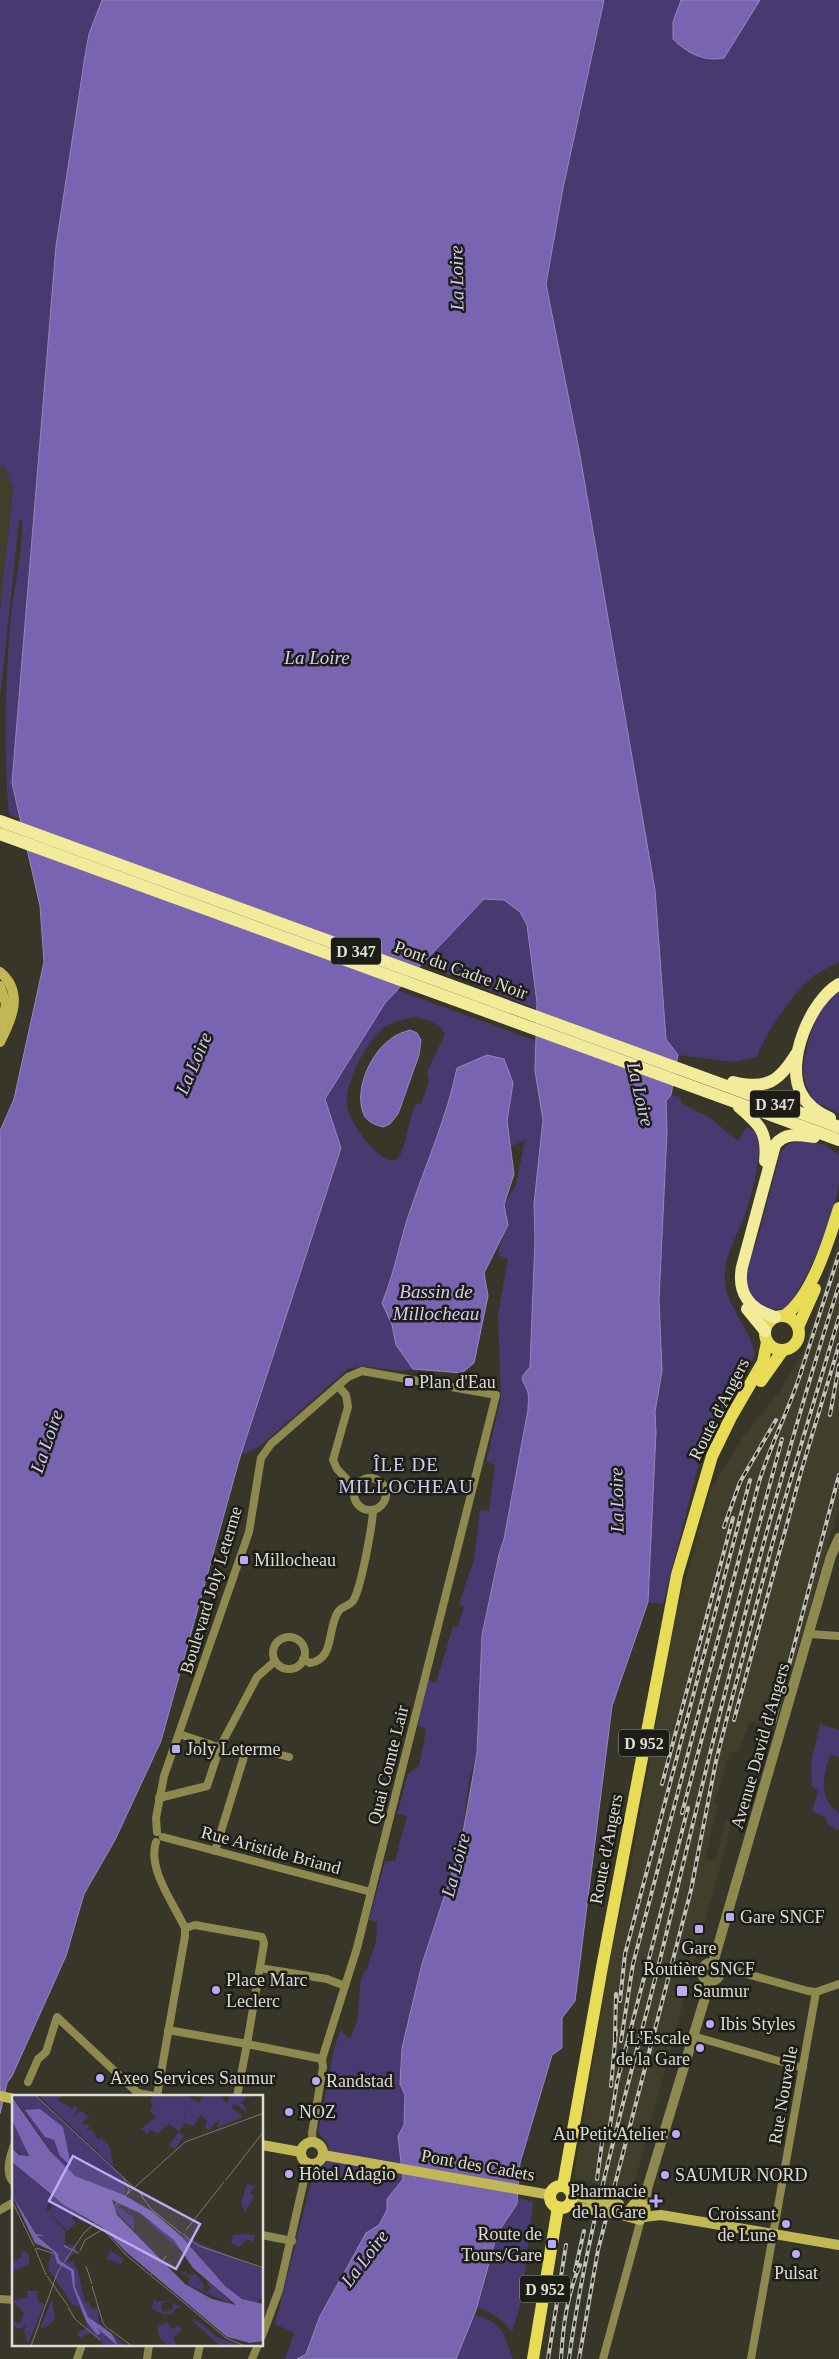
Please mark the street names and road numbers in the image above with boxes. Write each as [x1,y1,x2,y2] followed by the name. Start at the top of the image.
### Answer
[392,937,530,1003] street label: Pont du Cadre Noir
[331,938,381,964] road number: D 347
[750,1090,800,1118] road number: D 347
[685,1355,753,1463] street label: Route d'Angers
[176,1504,246,1676] street label: Boulevard Joly Leterme
[727,1661,793,1831] street label: Avenue David d'Angers
[364,1703,412,1827] street label: Quai Comte Lair
[619,1730,669,1756] road number: D 952
[586,1792,626,1906] street label: Route d'Angers
[199,1822,343,1878] street label: Rue Aristide Briand
[765,2044,801,2146] street label: Rue Nouvelle
[420,2145,536,2185] street label: Pont des Cadets
[520,2276,570,2302] road number: D 952

